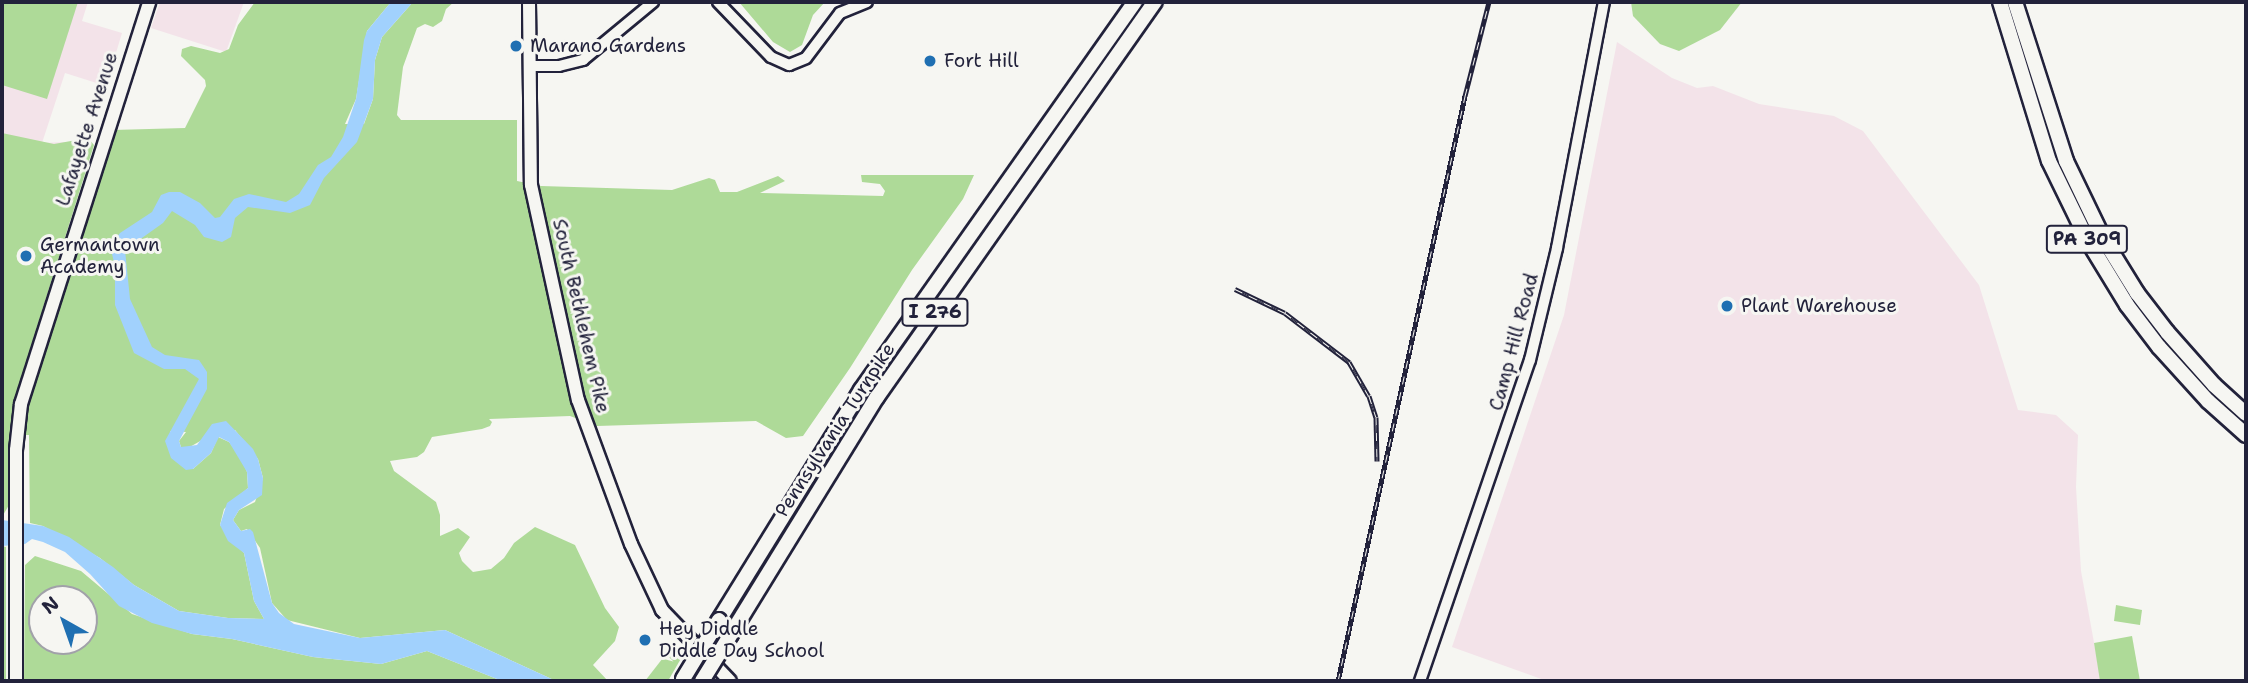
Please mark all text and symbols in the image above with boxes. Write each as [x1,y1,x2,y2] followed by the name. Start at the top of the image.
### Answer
[530,35,686,57] place label: Marano Gardens
[508,38,524,54] marker: Marano Gardens
[51,49,123,209] street label: Lafayette Avenue
[944,50,1019,72] place label: Fort Hill
[922,53,938,69] marker: Fort Hill
[548,217,614,415] street label: South Bethlehem Pike
[2045,225,2129,254] road number: PA 309
[40,234,160,278] place label: Germantown Academy
[18,248,34,264] marker: Germantown Academy
[1485,271,1543,413] street label: Camp Hill Road
[1741,295,1897,317] place label: Plant Warehouse
[900,298,970,326] road number: I 276
[1719,298,1735,314] marker: Plant Warehouse
[770,339,900,521] street label: Pennsylvania Turnpike
[28,585,98,655] north arrow
[37,591,64,619] text: N
[659,618,824,662] place label: Hey Diddle Diddle Day School
[637,632,653,648] marker: Hey Diddle Diddle Day School

